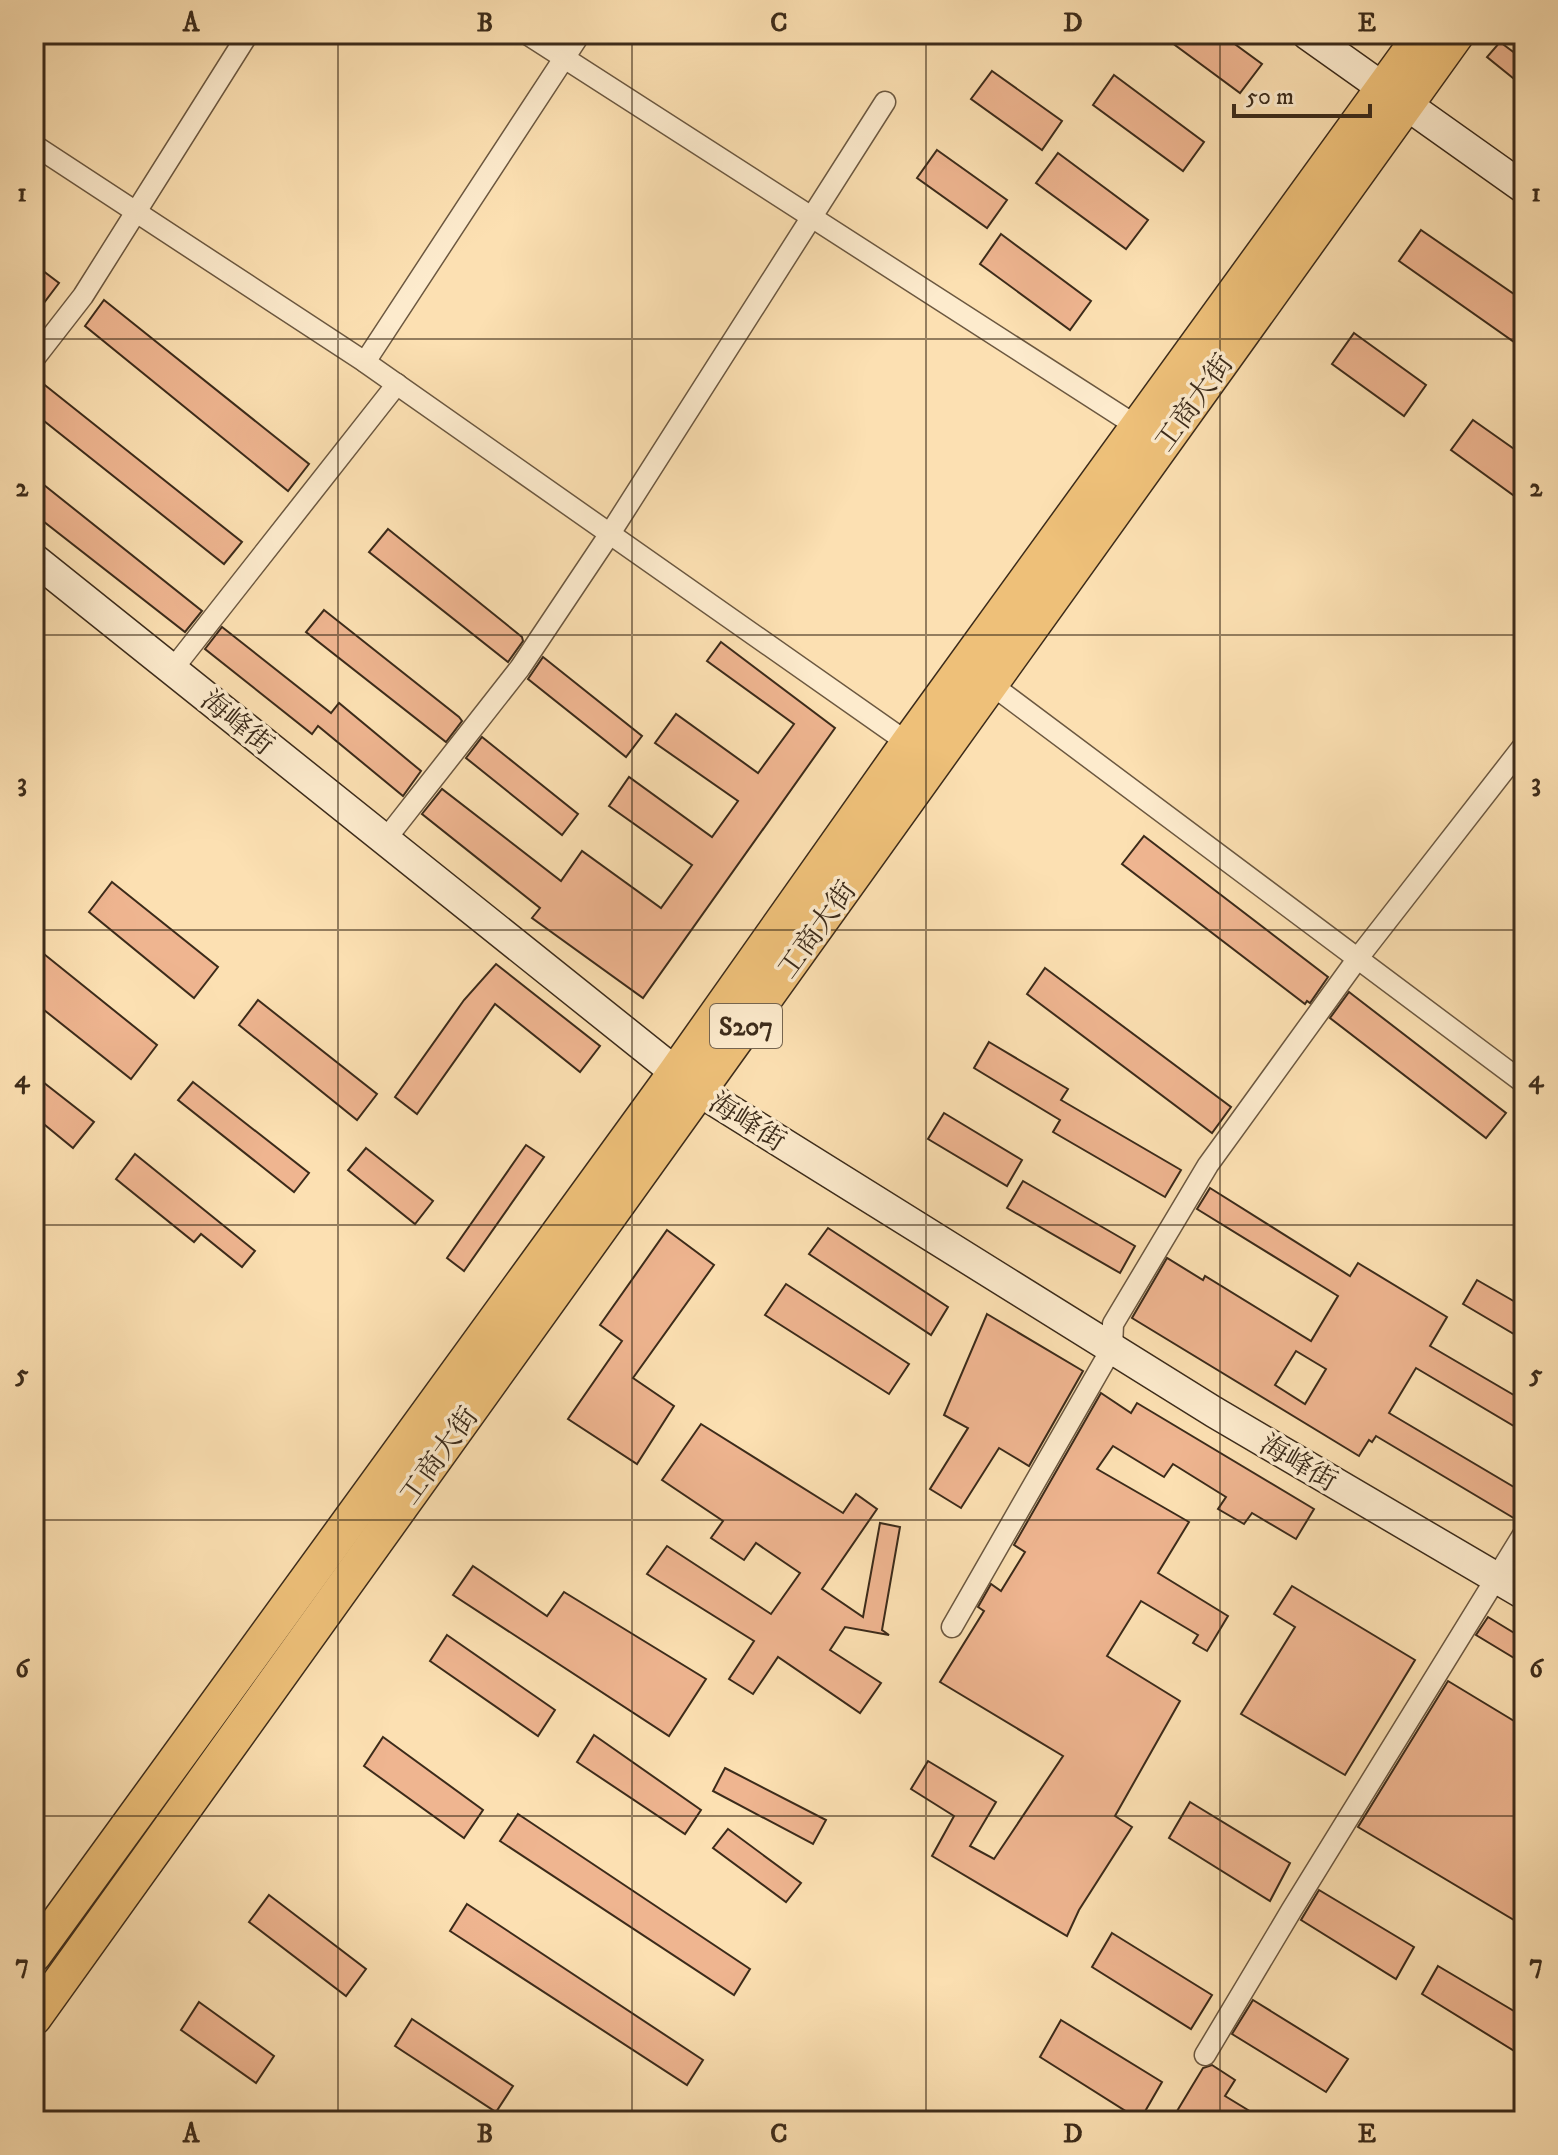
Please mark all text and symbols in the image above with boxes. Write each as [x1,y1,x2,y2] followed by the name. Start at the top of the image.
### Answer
[182,7,201,40] text: A
[477,7,493,40] text: B
[770,7,788,40] text: C
[1063,7,1083,40] text: D
[1358,7,1376,40] text: E
[1234,68,1370,118] scale bar
[1246,82,1294,112] text: 50 m
[17,177,27,210] text: 1
[1531,177,1541,210] text: 1
[1147,347,1241,458] street label: 工商大街
[16,472,30,505] text: 2
[1530,472,1544,505] text: 2
[193,683,281,763] street label: 海峰街
[17,767,27,800] text: 3
[1531,767,1541,800] text: 3
[770,874,864,985] street label: 工商大街
[710,1004,782,1048] road number: S207
[15,1063,31,1096] text: 4
[1529,1063,1545,1096] text: 4
[702,1085,792,1159] street label: 海峰街
[15,1358,29,1391] text: 5
[1529,1358,1543,1391] text: 5
[392,1400,486,1511] street label: 工商大街
[1253,1427,1343,1499] street label: 海峰街
[15,1653,30,1686] text: 6
[1529,1653,1544,1686] text: 6
[15,1948,29,1981] text: 7
[1529,1948,1543,1981] text: 7
[182,2118,201,2151] text: A
[477,2118,493,2151] text: B
[770,2118,788,2151] text: C
[1063,2118,1083,2151] text: D
[1358,2118,1376,2151] text: E

